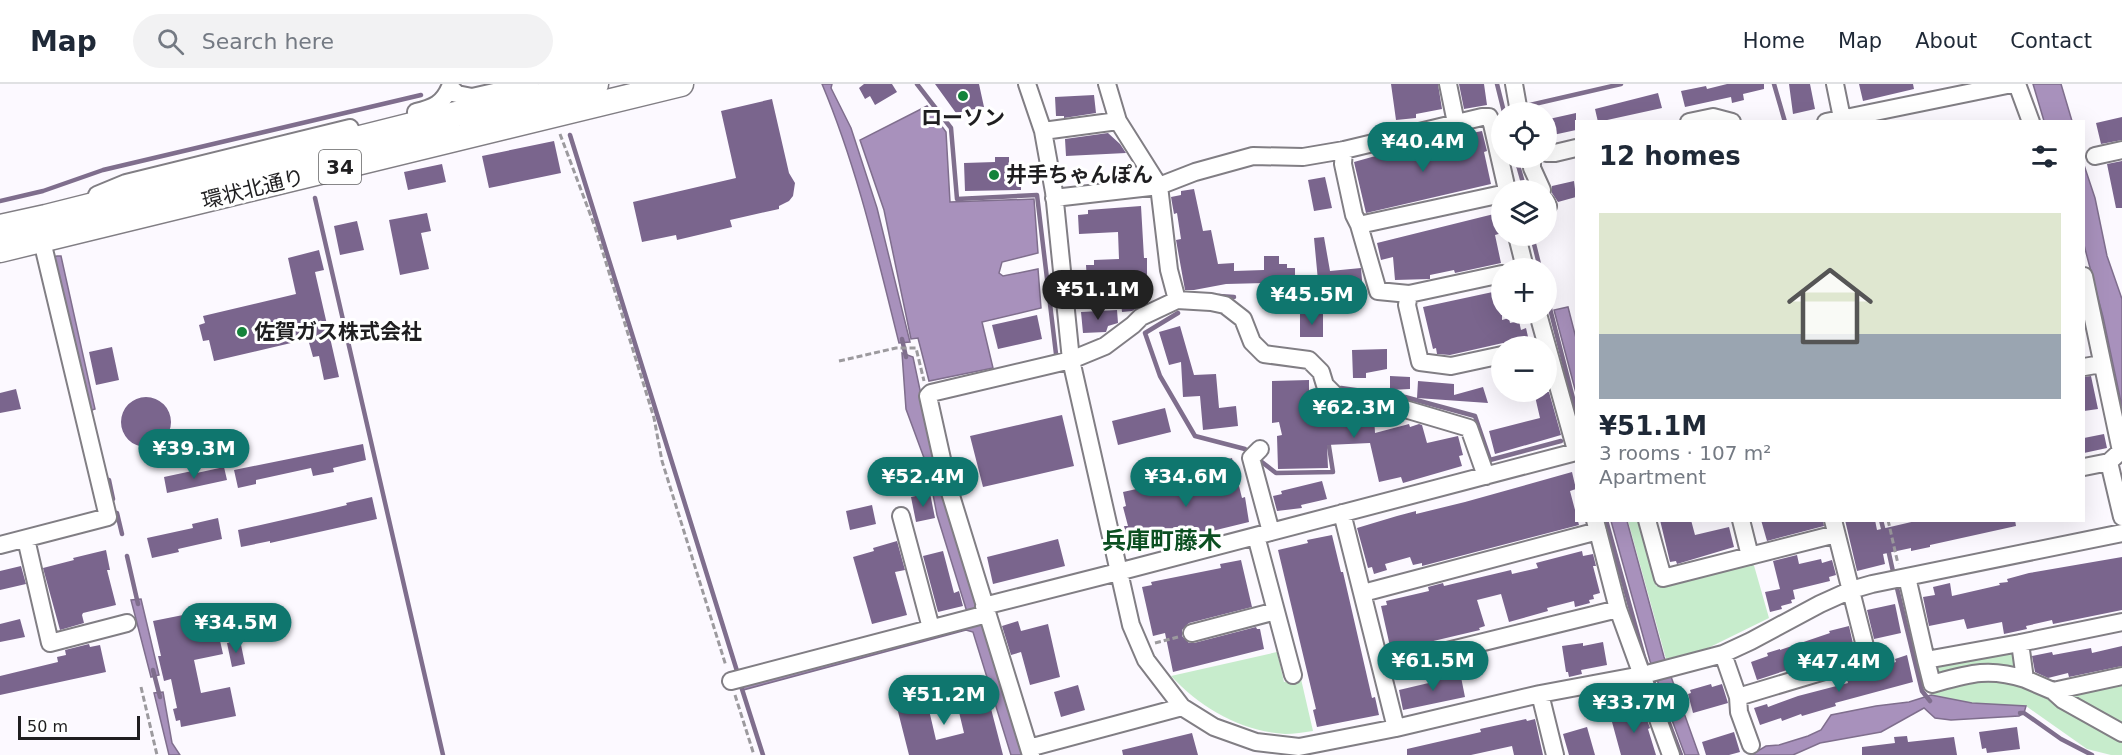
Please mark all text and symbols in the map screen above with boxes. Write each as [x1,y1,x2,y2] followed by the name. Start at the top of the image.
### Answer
[133,14,553,68] search box
[30,25,97,58] text: Map
[154,25,187,58] icon: search
[202,29,334,54] text: Search here
[1743,29,1805,53] text: Home
[1838,29,1882,53] text: Map
[1915,29,1977,53] text: About
[2010,29,2092,53] text: Contact
[956,89,970,103] marker: ローソン
[1491,102,1557,402] map controls
[1491,102,1557,168] button: locate
[921,106,1005,130] place label: ローソン
[1374,122,1472,173] pin: ¥40.4M
[1381,129,1465,153] text: ¥40.4M
[2028,140,2061,173] icon: filters
[1599,141,1741,171] text: 12 homes
[319,150,361,184] road number: 34
[1006,163,1153,187] place label: 井手ちゃんぽん
[199,165,307,213] street label: 環状北通り
[987,168,1001,182] marker: 井手ちゃんぽん
[1491,180,1557,246] button: layers
[1776,252,1884,360] icon: home
[1491,258,1557,324] button: +
[1049,270,1147,321] pin: ¥51.1M
[1263,275,1361,326] pin: ¥45.5M
[1056,277,1140,301] text: ¥51.1M
[1270,282,1354,306] text: ¥45.5M
[254,320,422,344] place label: 佐賀ガス株式会社
[235,325,249,339] marker: 佐賀ガス株式会社
[1491,336,1557,402] button: −
[1305,388,1403,439] pin: ¥62.3M
[1312,395,1396,419] text: ¥62.3M
[1599,411,1707,441] text: ¥51.1M
[145,429,243,480] pin: ¥39.3M
[152,436,236,460] text: ¥39.3M
[1599,441,1771,465] text: 3 rooms · 107 m²
[874,457,972,508] pin: ¥52.4M
[1137,457,1235,508] pin: ¥34.6M
[881,464,965,488] text: ¥52.4M
[1144,464,1228,488] text: ¥34.6M
[1599,465,1706,489] text: Apartment
[1102,527,1222,555] district label: 兵庫町藤木
[187,603,285,654] pin: ¥34.5M
[194,610,278,634] text: ¥34.5M
[1384,641,1482,692] pin: ¥61.5M
[1790,642,1888,693] pin: ¥47.4M
[1391,648,1475,672] text: ¥61.5M
[1797,649,1881,673] text: ¥47.4M
[895,675,993,726] pin: ¥51.2M
[902,682,986,706] text: ¥51.2M
[1585,683,1683,734] pin: ¥33.7M
[1592,690,1676,714] text: ¥33.7M
[18,713,140,740] scale bar
[27,717,68,736] text: 50 m

